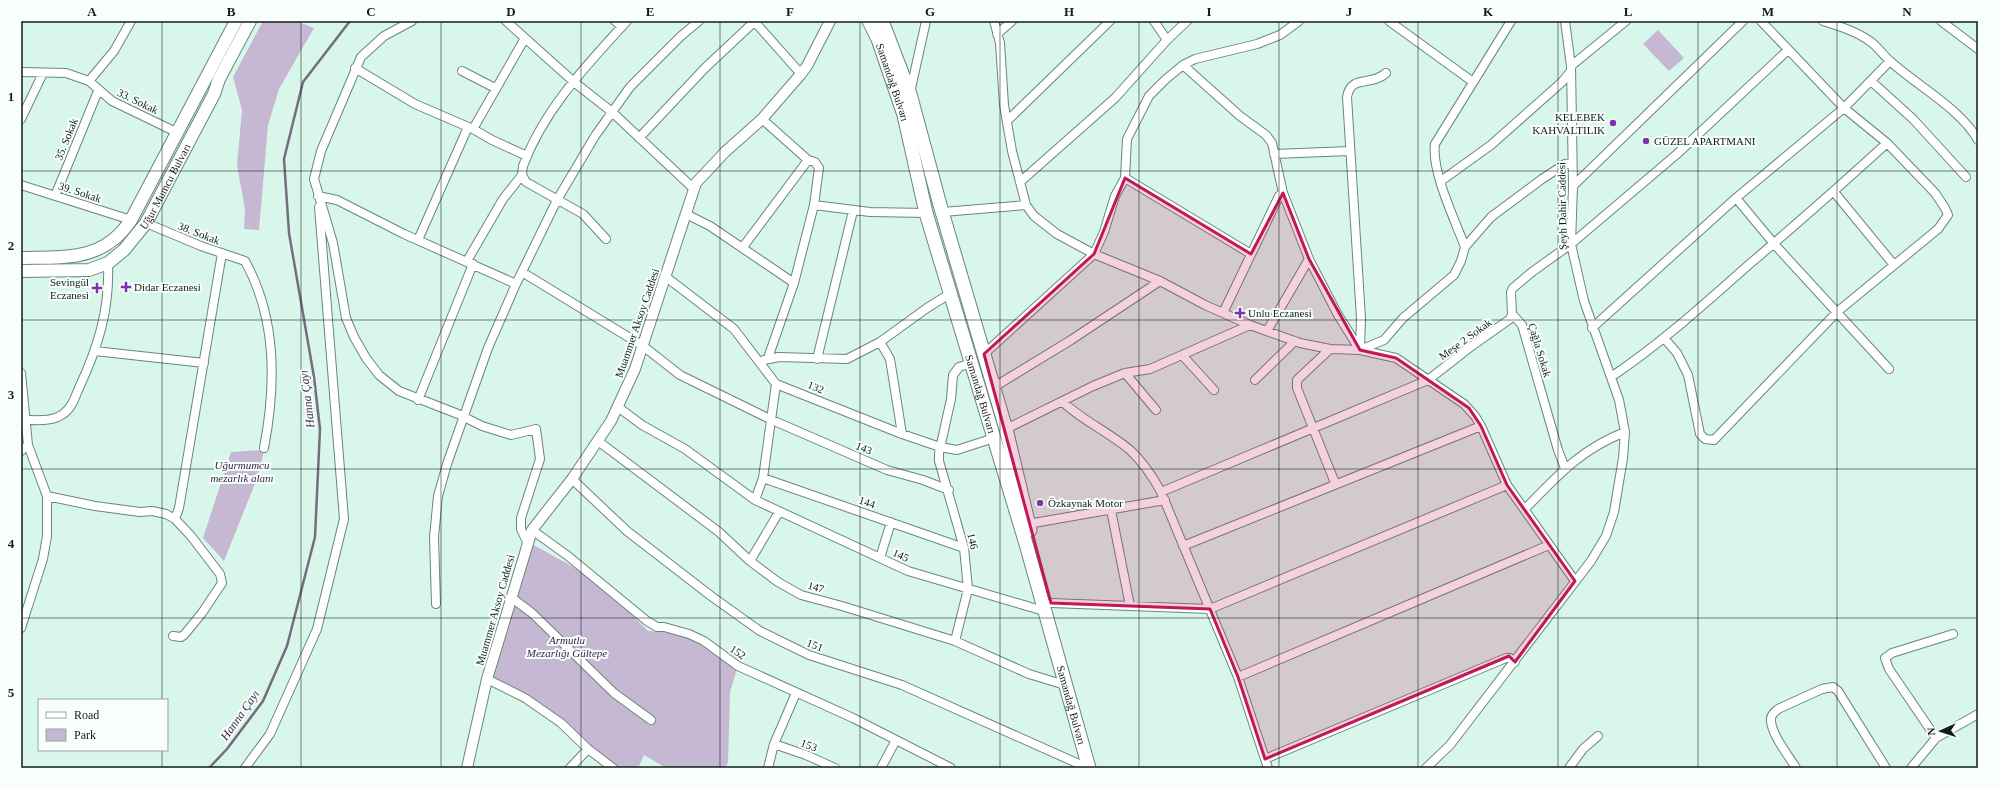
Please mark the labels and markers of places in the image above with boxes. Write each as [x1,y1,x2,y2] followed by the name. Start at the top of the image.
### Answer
[1532,111,1605,136] place label: KELEBEK KAHVALTILIK
[1608,118,1618,128] marker: KELEBEK KAHVALTILIK
[1654,135,1756,147] place label: GÜZEL APARTMANI
[1641,136,1651,146] marker: GÜZEL APARTMANI
[50,276,89,301] place label: Sevingül Eczanesi
[134,281,201,293] place label: Didar Eczanesi
[121,282,131,292] marker: Didar Eczanesi
[92,283,102,293] marker: Sevingül Eczanesi
[1248,307,1312,319] place label: Unlu Eczanesi
[1235,308,1245,318] marker: Unlu Eczanesi
[1048,497,1123,509] place label: Özkaynak Motor
[1035,498,1045,508] marker: Özkaynak Motor

